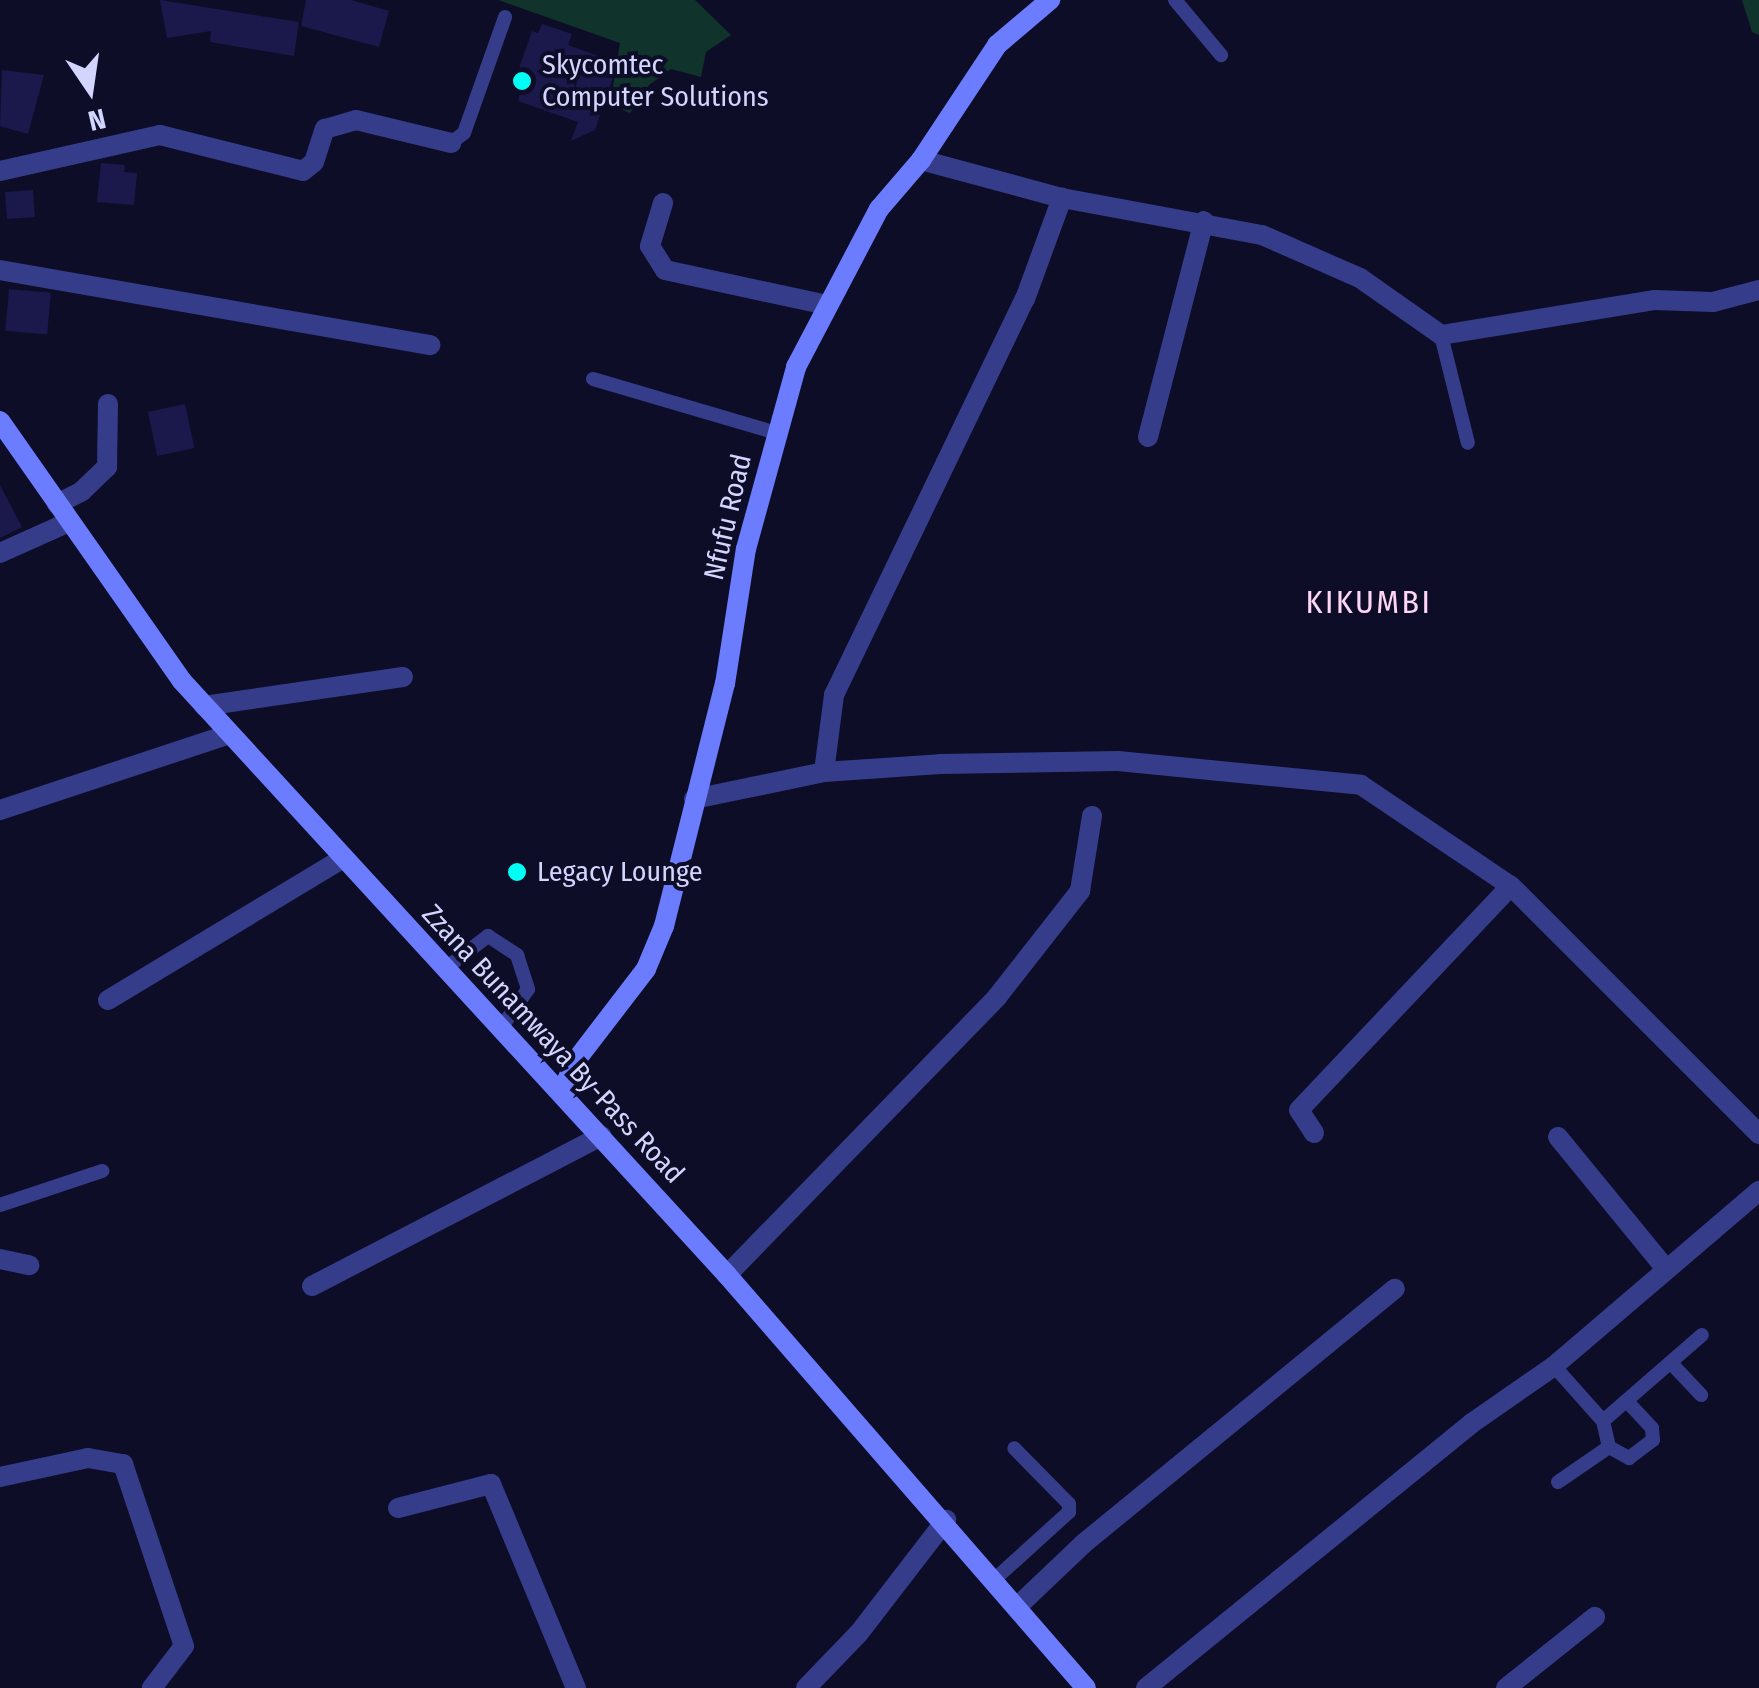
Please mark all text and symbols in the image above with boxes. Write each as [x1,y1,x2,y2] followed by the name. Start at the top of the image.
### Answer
[40,40,140,140] north arrow
[542,48,769,114] place label: Skycomtec Computer Solutions
[511,70,533,92] marker: Skycomtec Computer Solutions
[85,102,109,138] text: N
[697,451,759,583] street label: Nfufu Road
[1306,583,1432,621] district label: KIKUMBI
[537,855,702,889] place label: Legacy Lounge
[506,861,528,883] marker: Legacy Lounge
[415,898,691,1190] street label: Zzana Bunamwaya By-Pass Road

